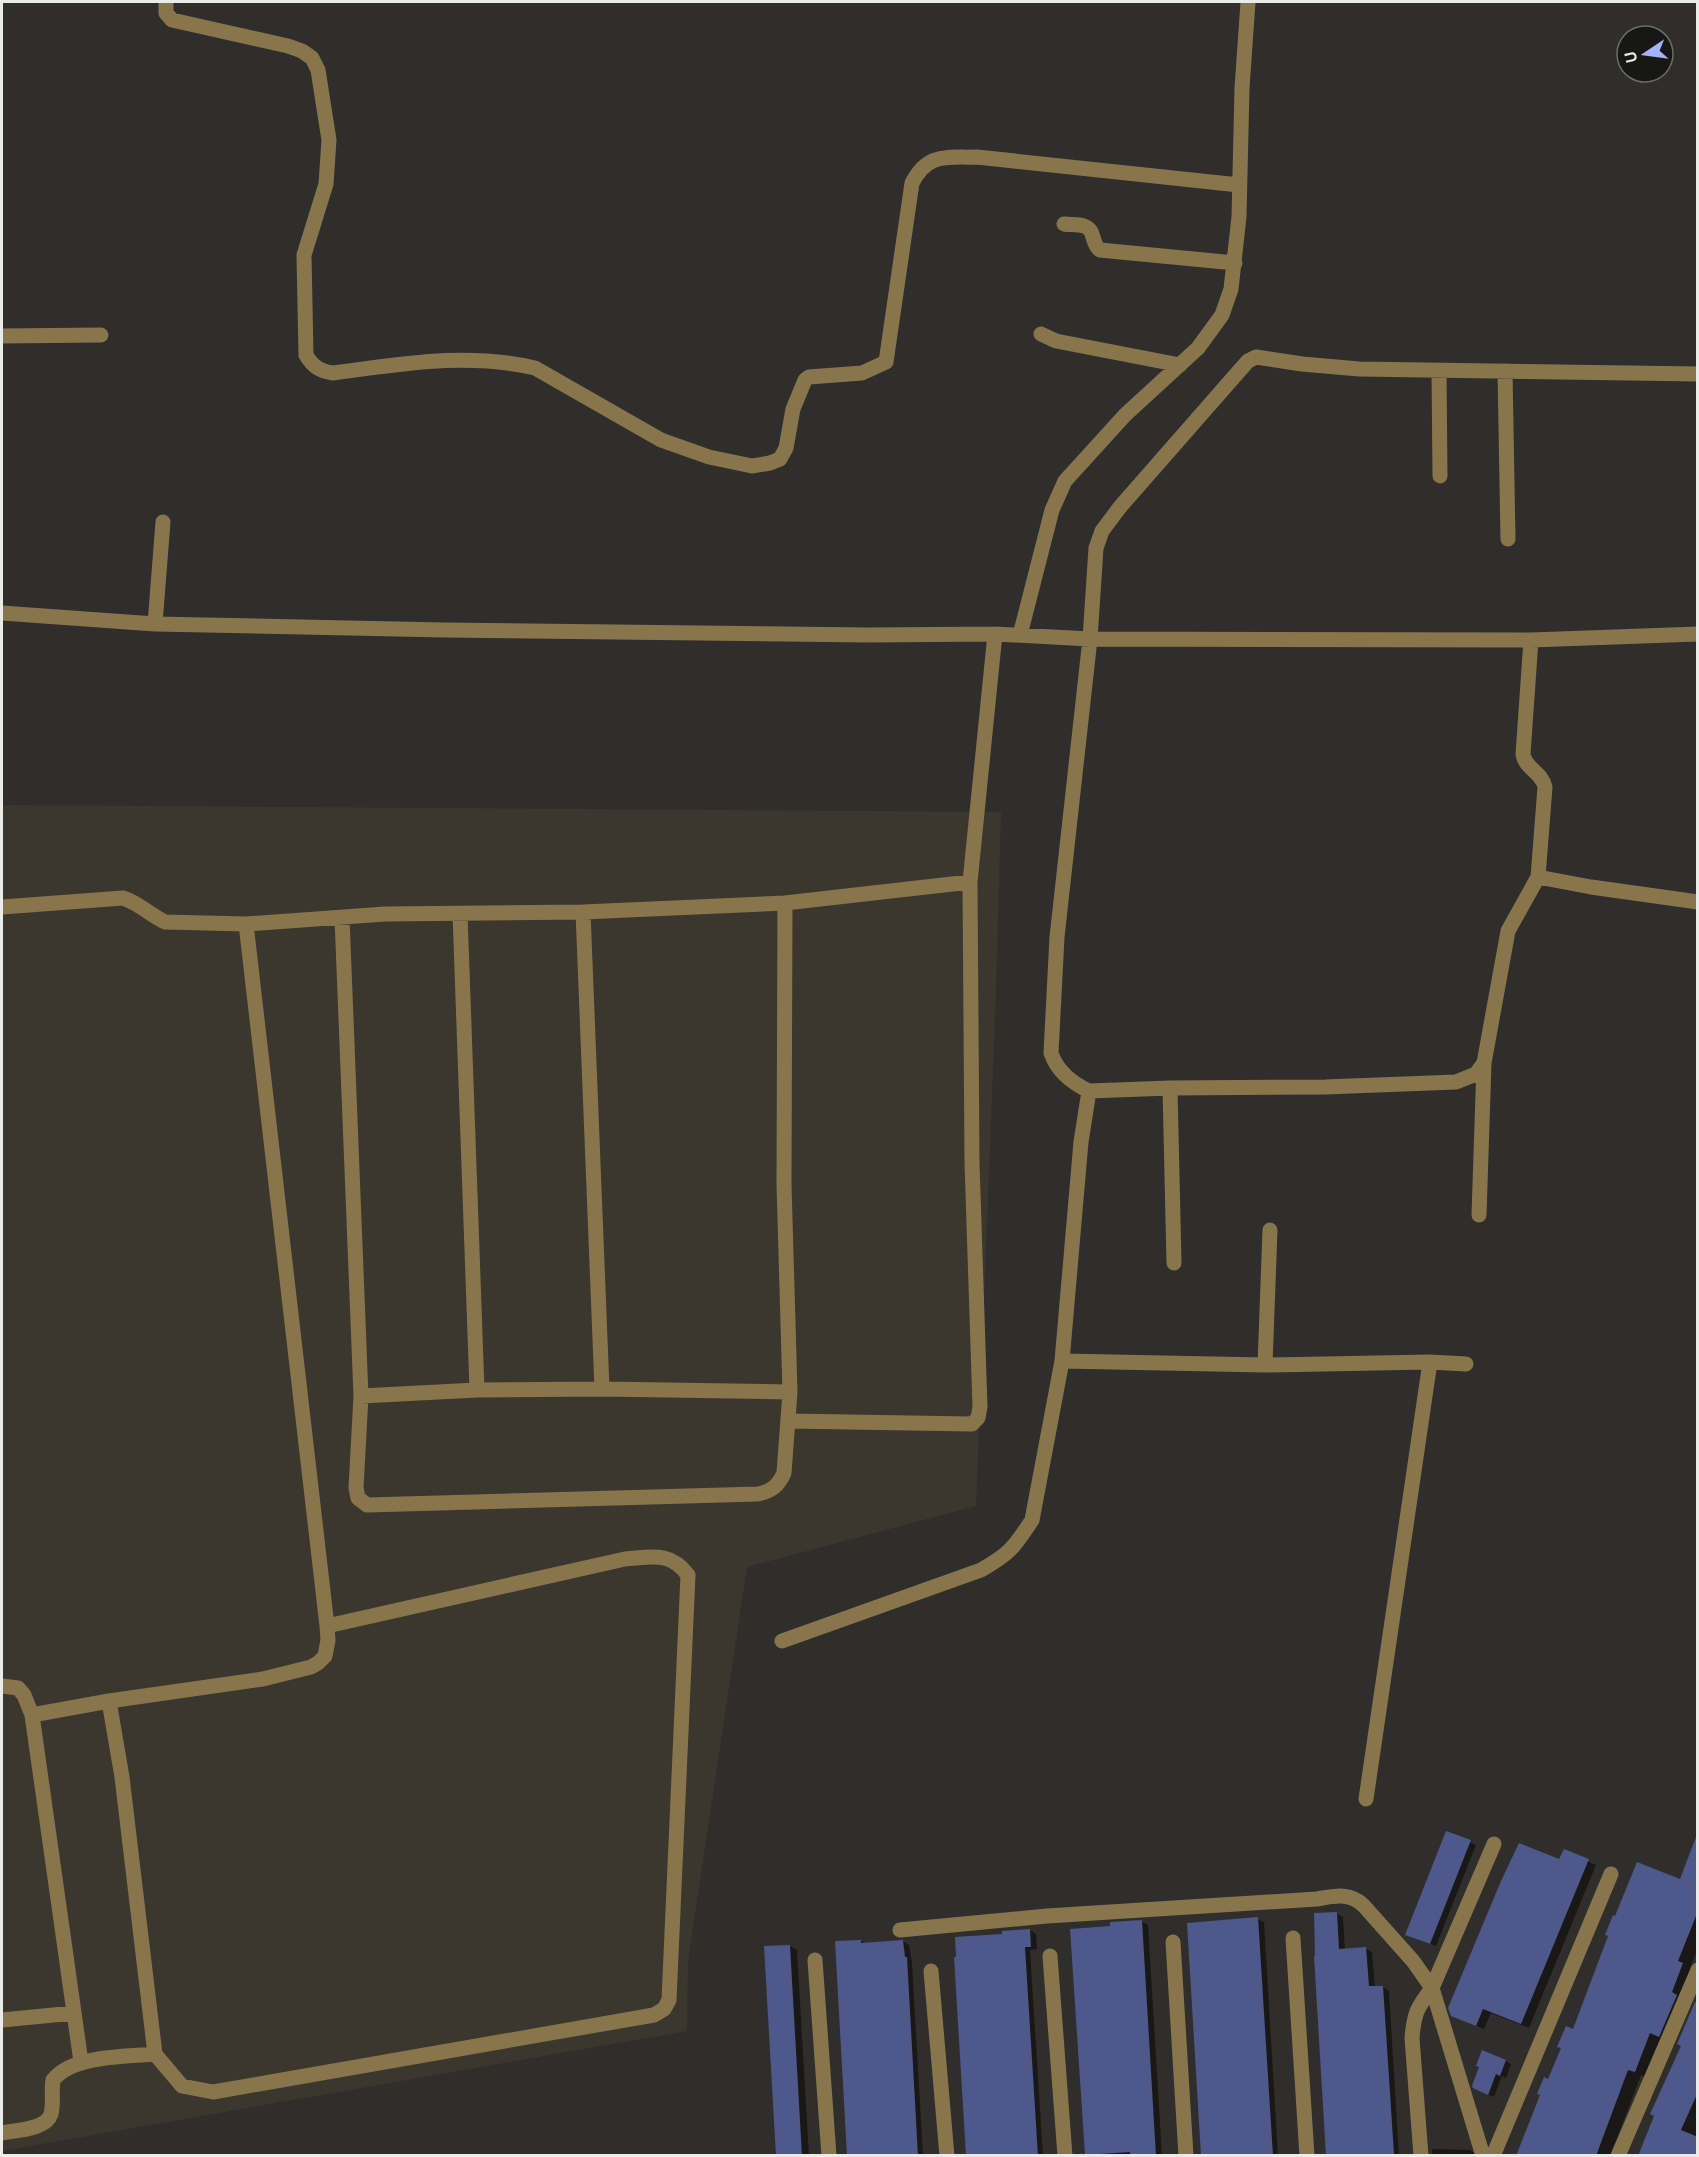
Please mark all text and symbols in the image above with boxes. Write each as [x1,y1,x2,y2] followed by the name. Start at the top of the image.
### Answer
[1615,24,1675,84] north arrow
[1619,50,1642,65] text: U

